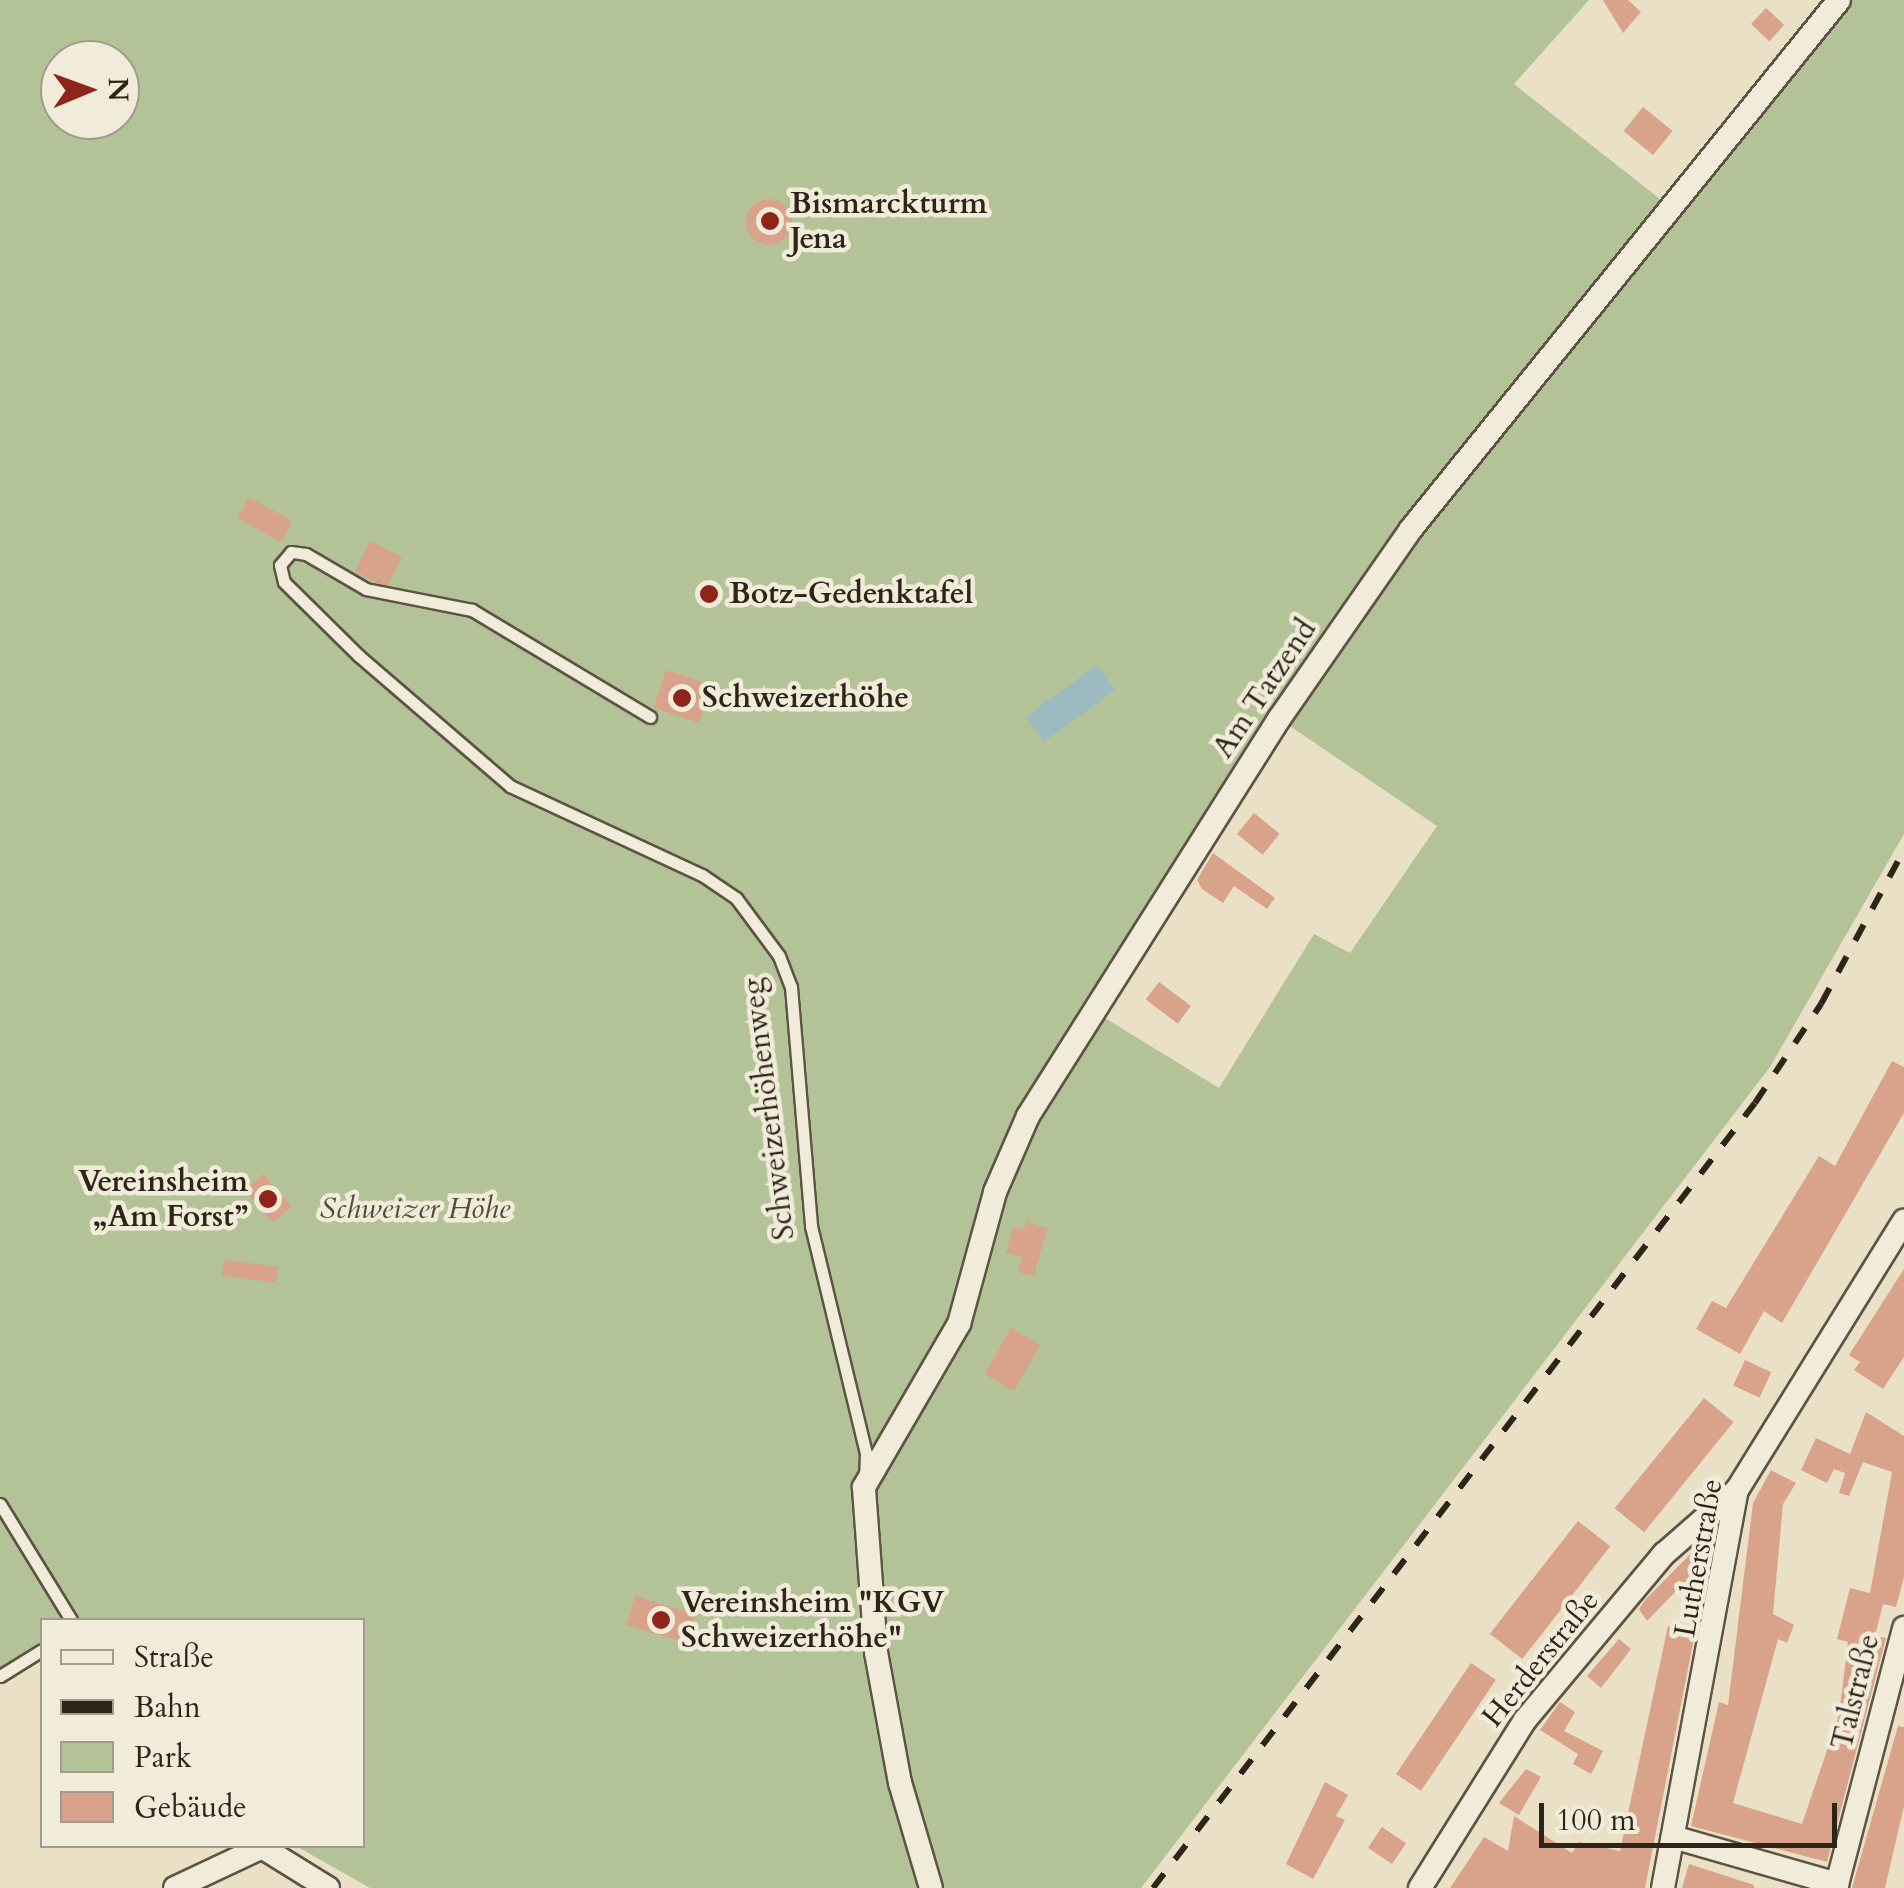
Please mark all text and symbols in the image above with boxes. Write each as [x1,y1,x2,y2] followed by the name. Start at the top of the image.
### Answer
[40,40,140,140] north arrow
[99,77,137,102] text: N
[790,186,987,256] place label: Bismarckturm Jena
[759,210,781,232] marker: Bismarckturm Jena
[729,576,973,612] place label: Botz-Gedenktafel
[698,583,720,605] marker: Botz-Gedenktafel
[1206,613,1324,765] street label: Am Tatzend
[702,680,909,716] place label: Schweizerhöhe
[671,687,693,709] marker: Schweizerhöhe
[735,976,803,1242] street label: Schweizerhöhenweg
[78,1164,248,1234] place label: Vereinsheim „Am Forst”
[257,1188,279,1210] marker: Vereinsheim „Am Forst”
[320,1191,510,1227] park label: Schweizer Höhe
[1667,1476,1731,1640] street label: Lutherstraße
[1475,1584,1607,1734] street label: Herderstraße
[681,1585,944,1656] place label: Vereinsheim "KGV Schweizerhöhe"
[650,1609,672,1631] marker: Vereinsheim "KGV Schweizerhöhe"
[40,1618,365,1848] legend
[1824,1631,1888,1753] street label: Talstraße
[134,1637,214,1678] text: Straße
[134,1687,201,1728] text: Bahn
[134,1737,192,1778] text: Park
[1544,1783,1842,1845] scale bar
[134,1787,247,1828] text: Gebäude
[1556,1800,1636,1841] text: 100 m

